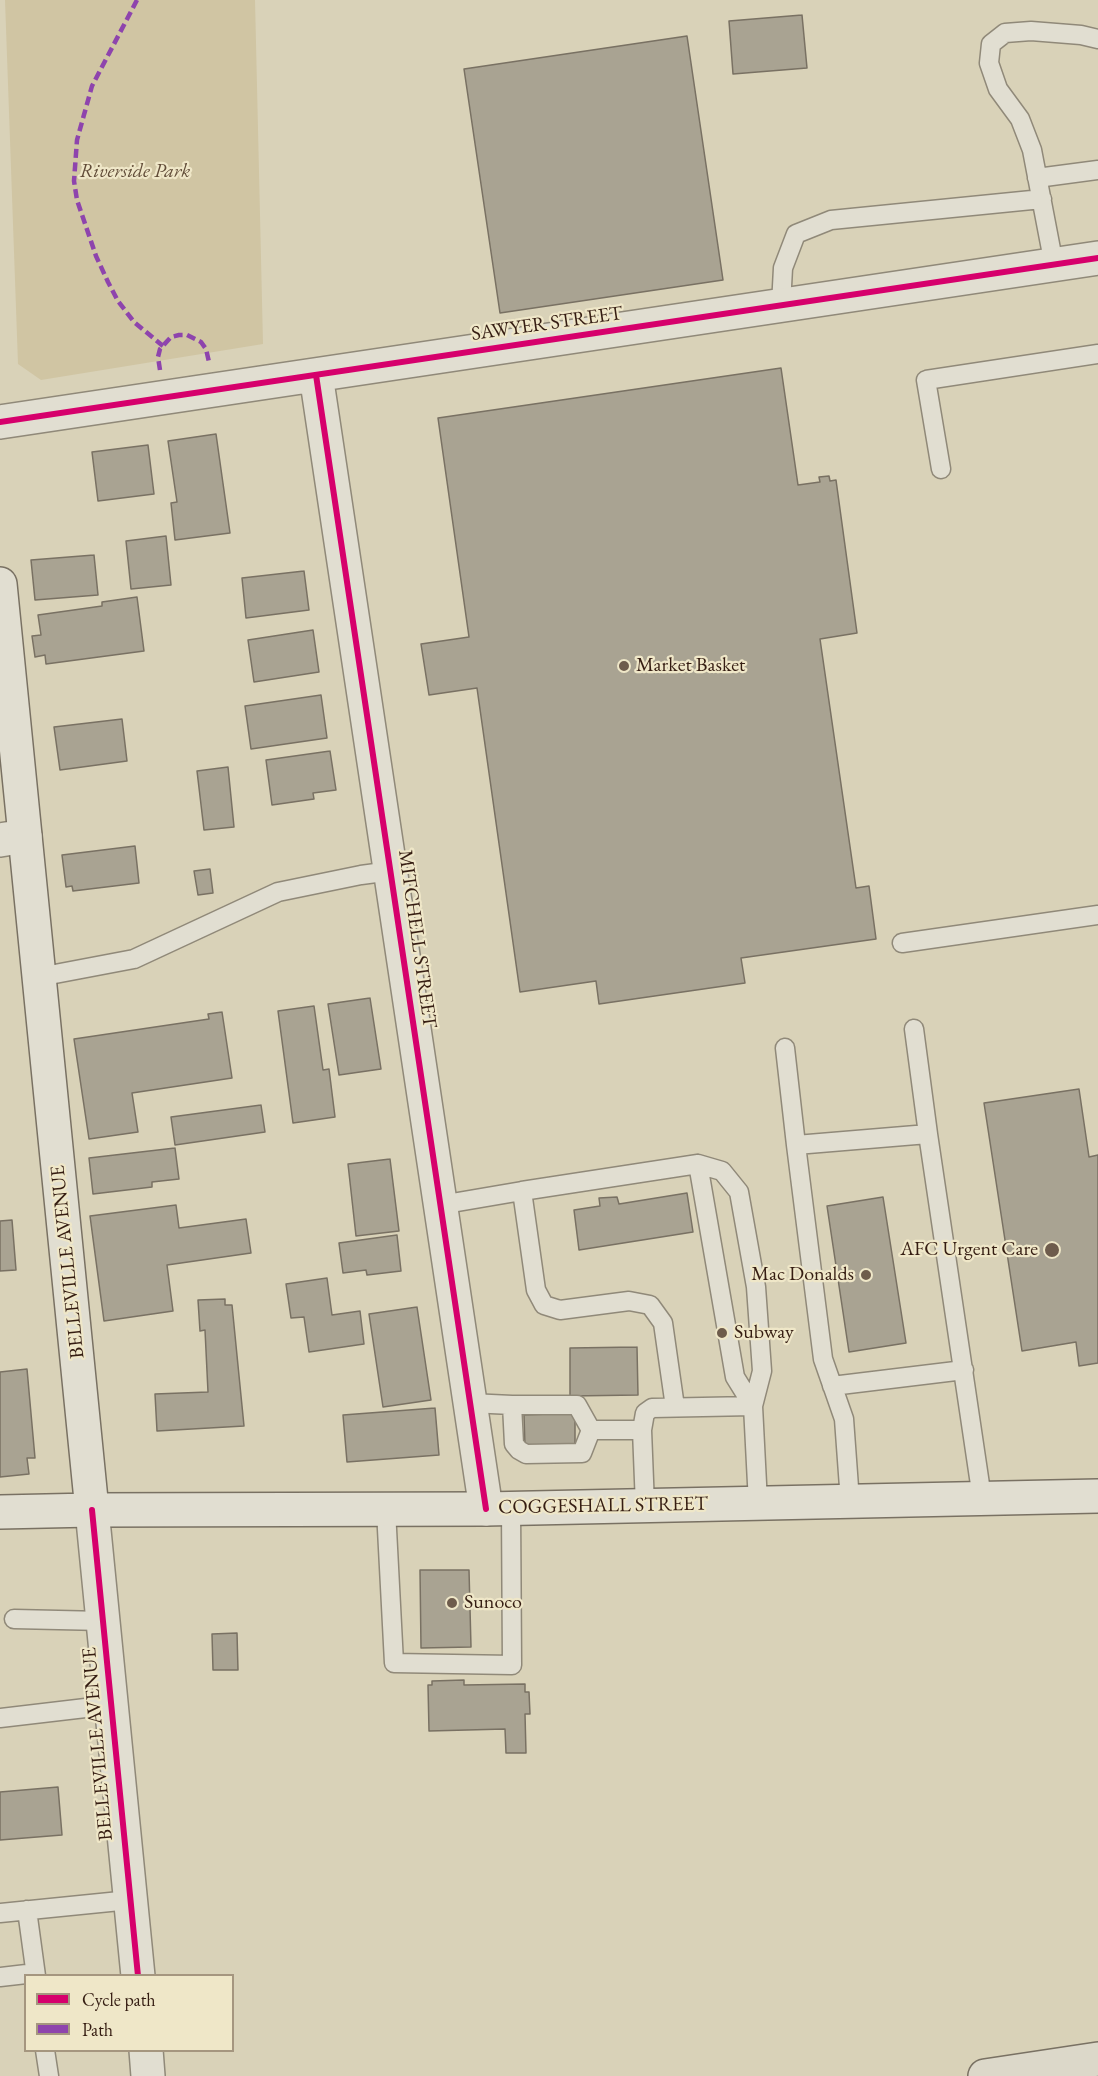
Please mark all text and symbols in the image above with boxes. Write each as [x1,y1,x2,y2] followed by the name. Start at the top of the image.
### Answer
[80,160,190,184] park label: Riverside Park
[470,301,624,347] street label: SAWYER STREET
[636,654,745,678] place label: Market Basket
[617,659,631,673] marker: Market Basket
[393,848,441,1030] street label: MITCHELL STREET
[46,1164,90,1360] street label: BELLEVILLE AVENUE
[900,1238,1038,1262] place label: AFC Urgent Care
[1043,1241,1061,1259] marker: AFC Urgent Care
[751,1263,854,1287] place label: Mac Donalds
[859,1268,873,1282] marker: Mac Donalds
[734,1321,794,1345] place label: Subway
[715,1326,729,1340] marker: Subway
[498,1492,708,1520] street label: COGGESHALL STREET
[464,1591,522,1615] place label: Sunoco
[445,1596,459,1610] marker: Sunoco
[78,1646,118,1842] street label: BELLEVILLE AVENUE
[24,1974,234,2052] legend
[82,1988,156,2011] text: Cycle path
[82,2018,113,2041] text: Path

